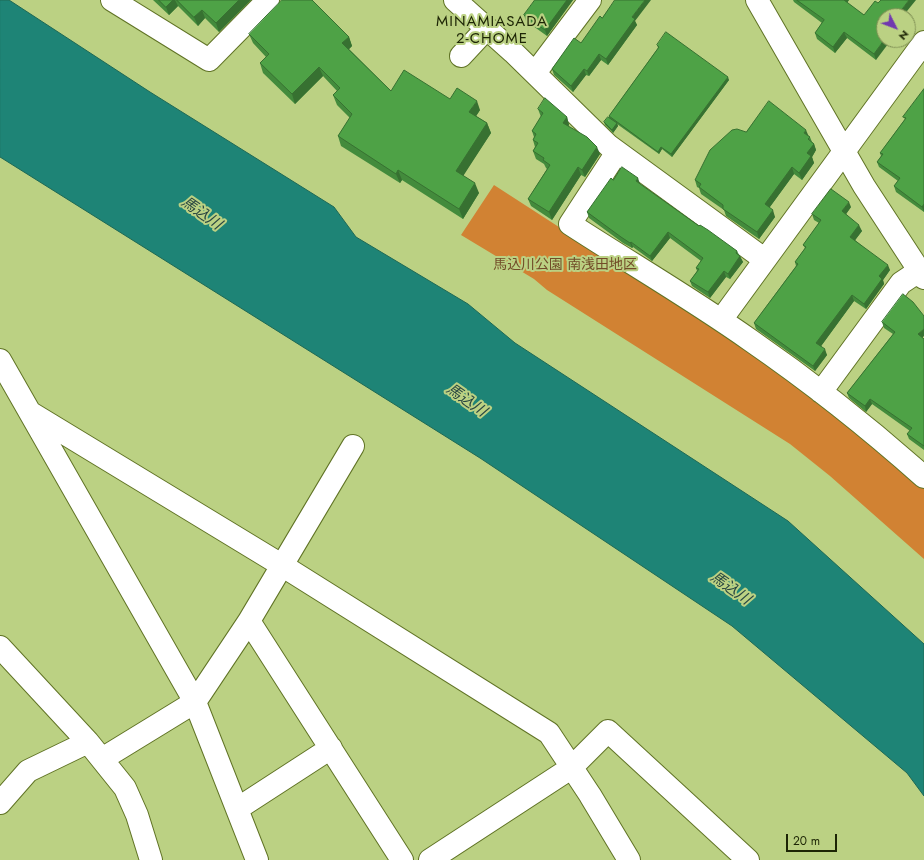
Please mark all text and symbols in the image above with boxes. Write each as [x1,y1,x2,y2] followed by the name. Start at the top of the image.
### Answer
[876,8,916,48] north arrow
[436,13,548,48] district label: MINAMIASADA 2-CHOME
[895,27,913,44] text: N
[177,194,225,234] water label: 馬込川
[493,258,637,274] park label: 馬込川公園 南浅田地区
[442,381,490,421] water label: 馬込川
[706,569,754,609] water label: 馬込川
[788,826,839,852] scale bar
[793,832,820,850] text: 20 m

